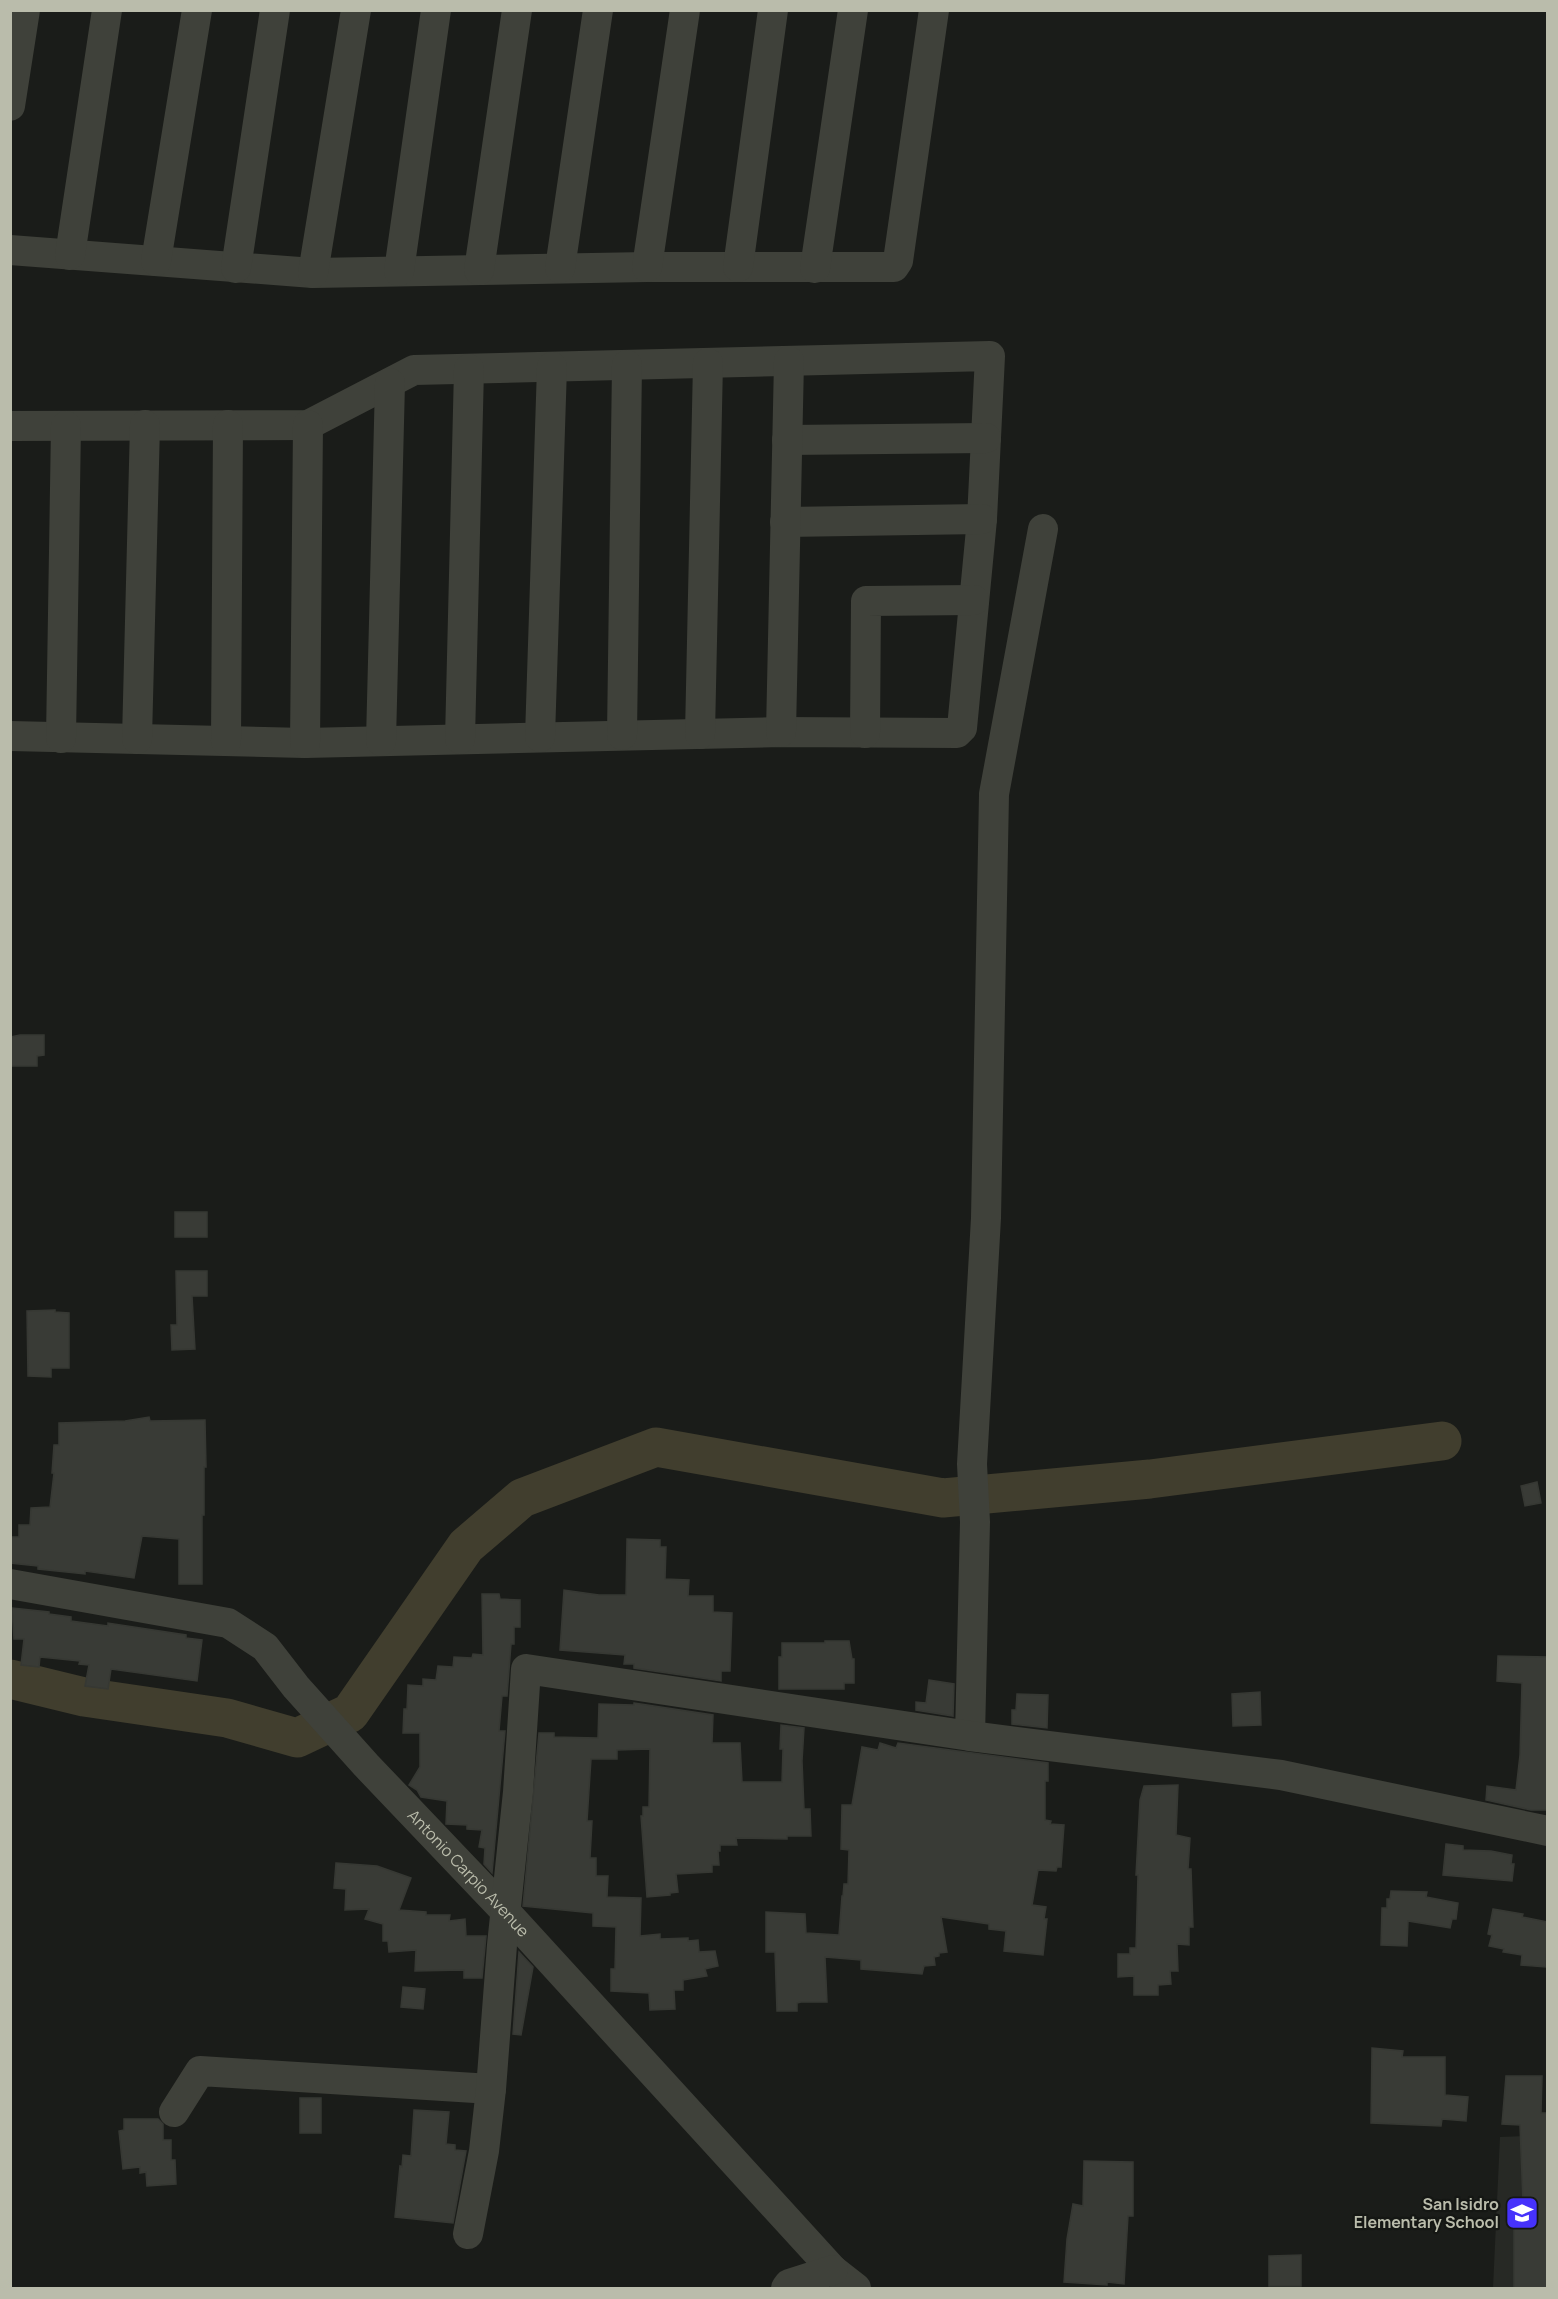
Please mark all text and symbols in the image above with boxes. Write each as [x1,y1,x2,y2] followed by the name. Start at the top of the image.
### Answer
[403,1805,534,1942] street label: Antonio Carpio Avenue
[1354,2193,1499,2233] place label: San Isidro Elementary School
[1504,2195,1540,2231] school or university icon: San Isidro Elementary School

